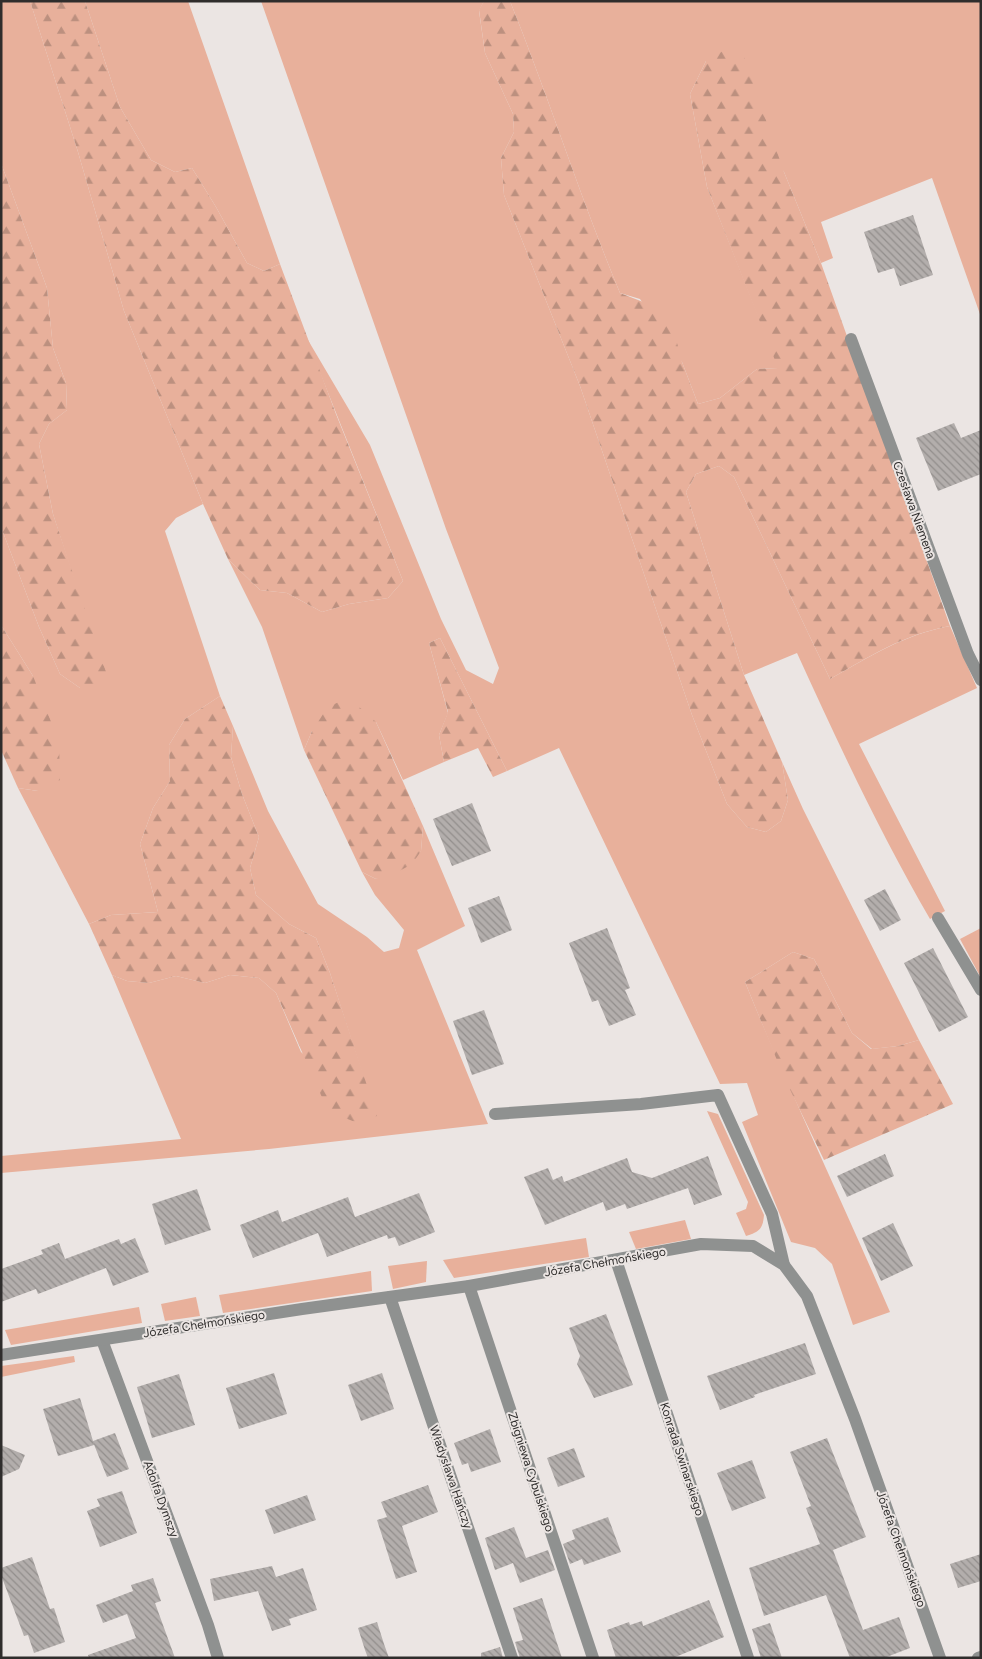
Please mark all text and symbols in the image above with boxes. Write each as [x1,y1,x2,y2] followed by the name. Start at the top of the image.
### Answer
[890,459,938,561] street label: Czesława Niemena
[543,1244,667,1280] street label: Józefa Chełmońskiego
[142,1307,266,1341] street label: Józefa Chełmońskiego
[657,1401,707,1517] street label: Konrada Swinarskiego
[505,1410,557,1534] street label: Zbigniewa Cybulskiego
[427,1424,475,1531] street label: Władysława Hańczy
[141,1459,182,1540] street label: Adolfa Dymszy
[873,1489,929,1609] street label: Józefa Chełmońskiego

